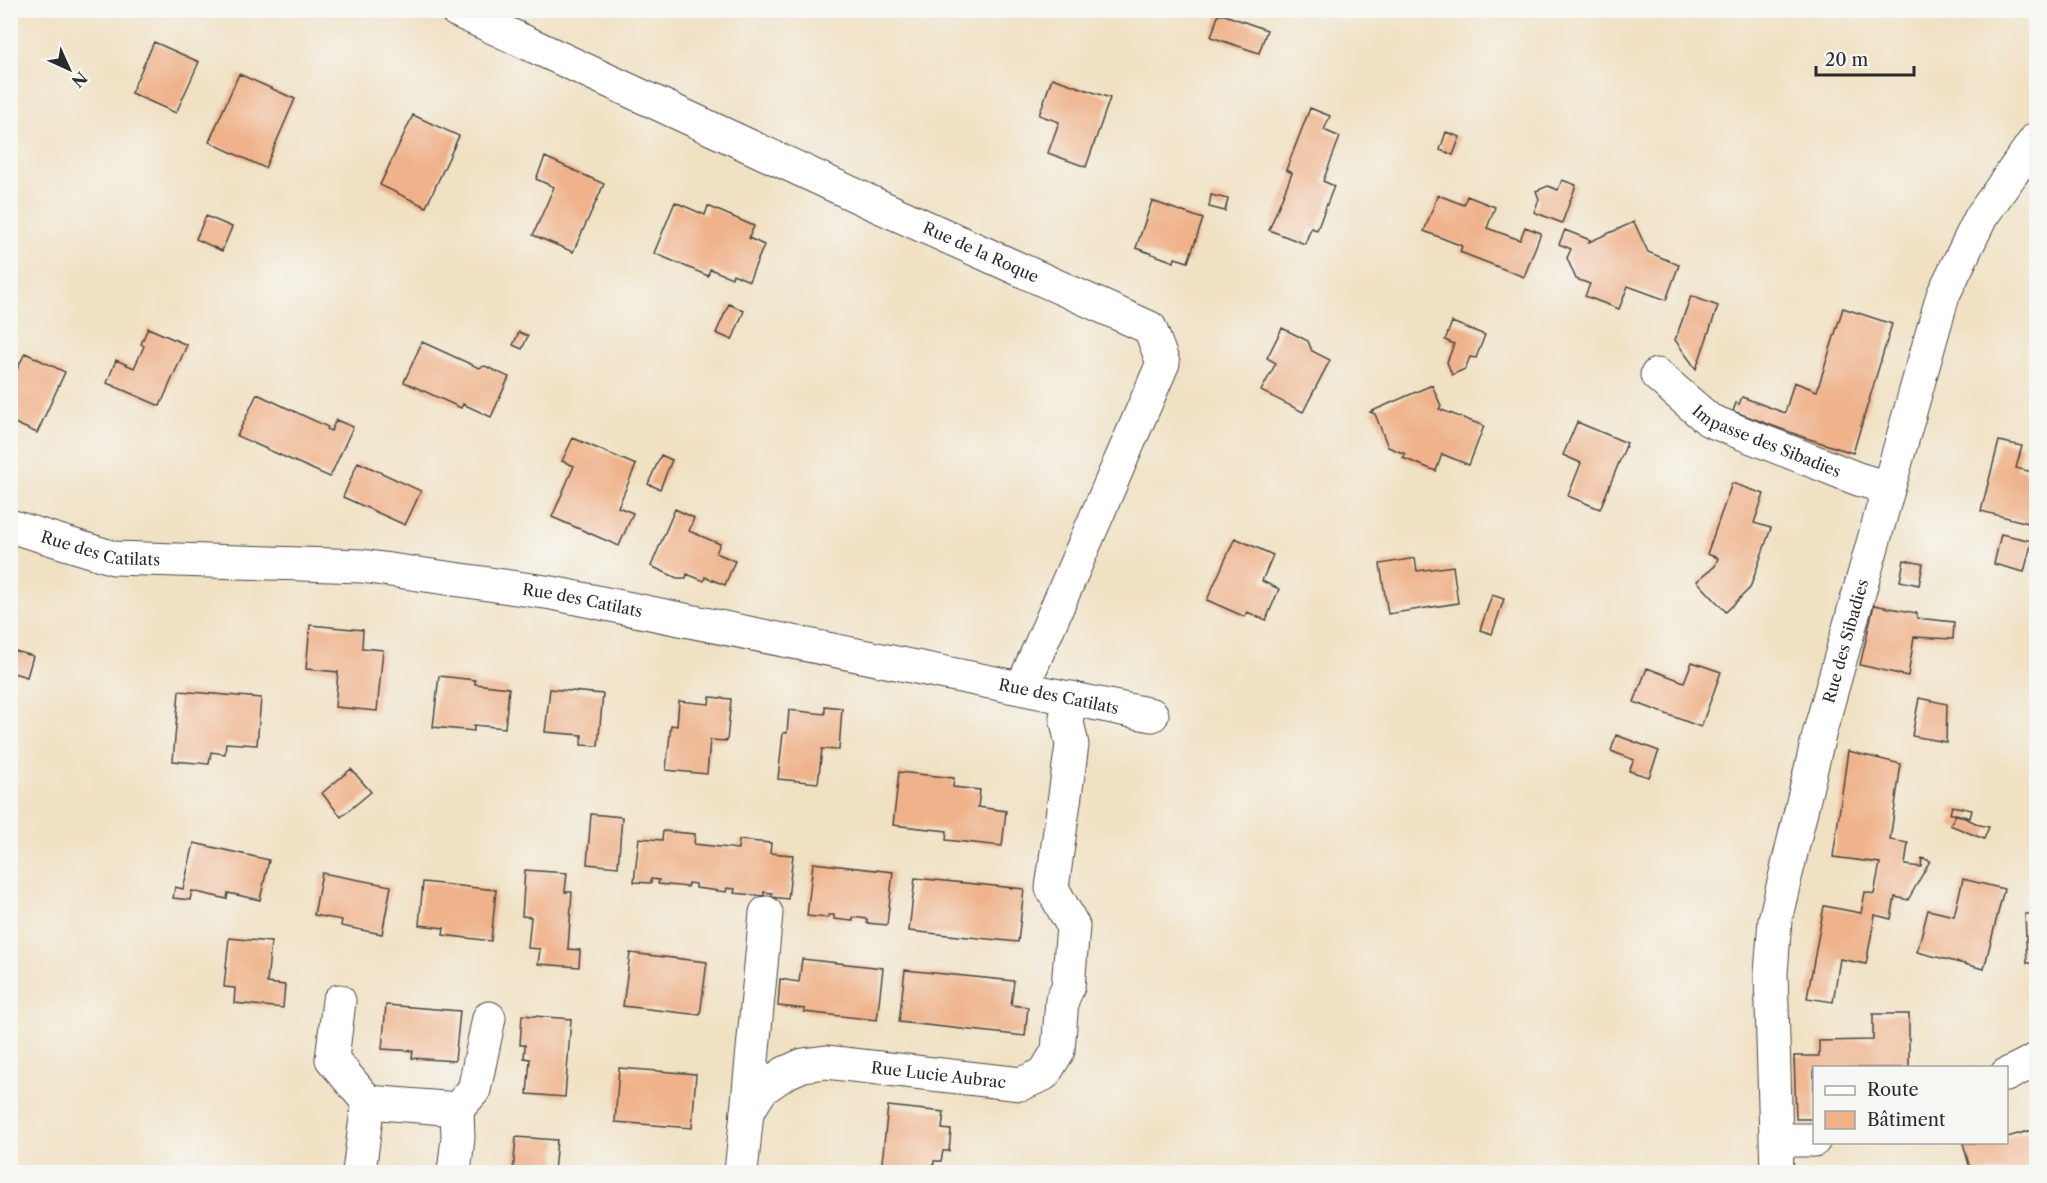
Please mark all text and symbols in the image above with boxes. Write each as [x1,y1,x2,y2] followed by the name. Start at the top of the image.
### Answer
[39,39,99,99] north arrow
[1816,39,1914,77] scale bar
[1825,49,1869,71] text: 20 m
[68,68,92,92] text: N
[920,217,1042,287] street label: Rue de la Roque
[1688,400,1844,481] street label: Impasse des Sibadies
[39,526,160,569] street label: Rue des Catilats
[1818,577,1872,705] street label: Rue des Sibadies
[521,579,644,621] street label: Rue des Catilats
[997,674,1121,718] street label: Rue des Catilats
[870,1057,1007,1092] street label: Rue Lucie Aubrac
[1813,1066,2008,1144] legend
[1867,1079,1919,1101] text: Route
[1867,1109,1946,1131] text: Bâtiment

